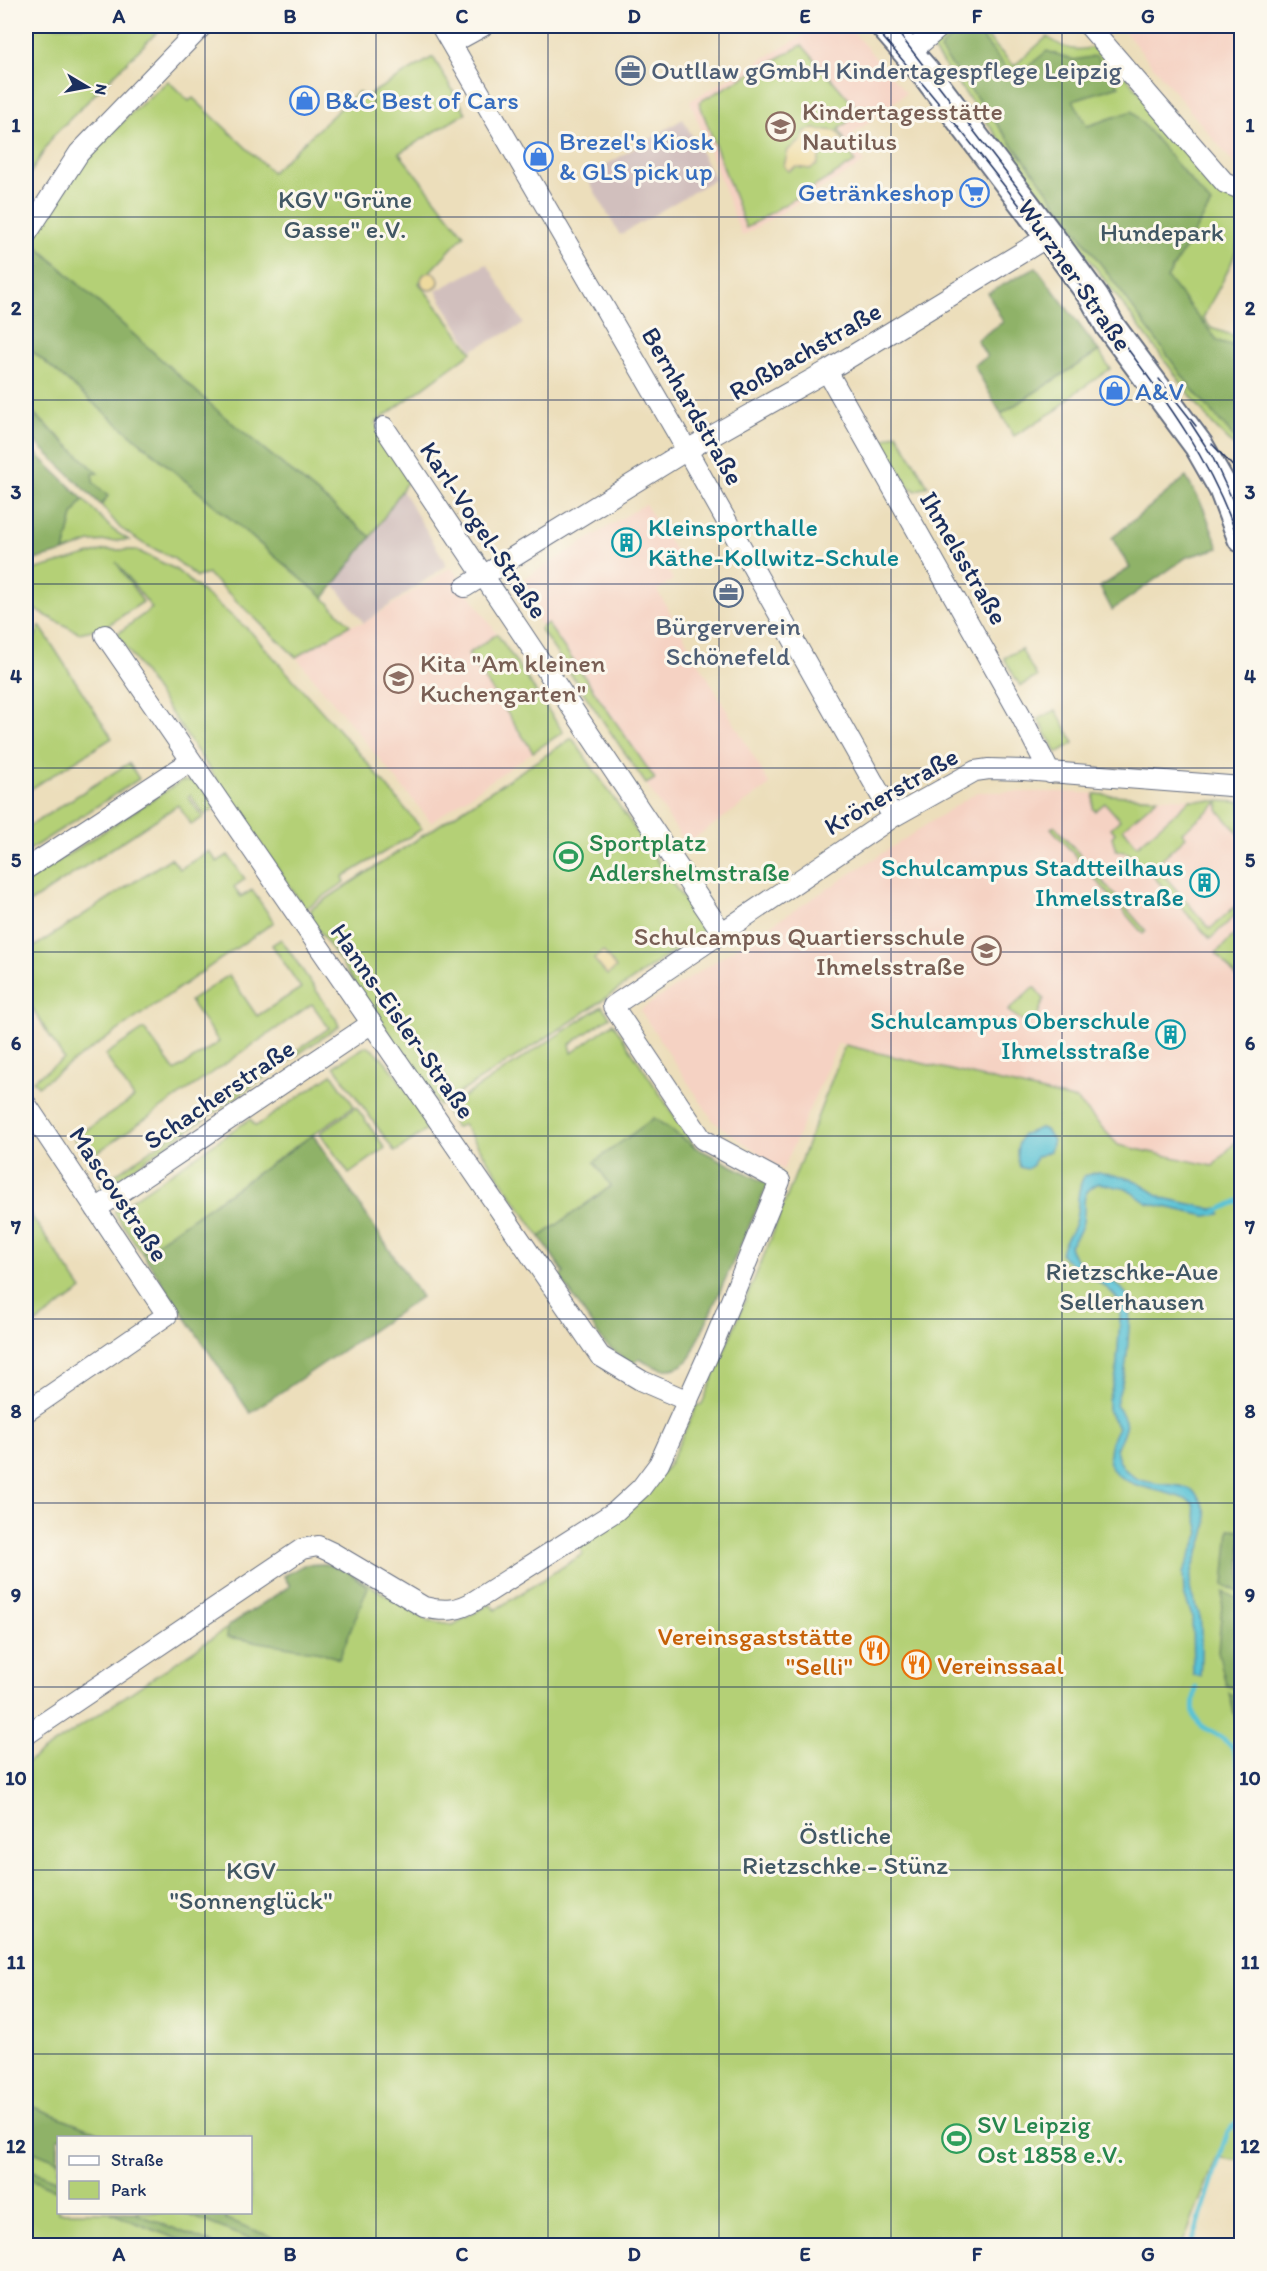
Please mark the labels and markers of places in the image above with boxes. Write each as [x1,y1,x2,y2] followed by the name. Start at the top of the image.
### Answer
[614,54,646,86] office icon: Outllaw gGmbH Kindertagespflege Leipzig
[651,54,1123,86] place label: Outllaw gGmbH Kindertagespflege Leipzig
[288,84,320,116] shop icon: B&C Best of Cars
[325,84,519,116] place label: B&C Best of Cars
[802,95,1003,157] place label: Kindertagesstätte Nautilus
[765,110,797,142] school or university icon: Kindertagesstätte Nautilus
[559,125,714,187] place label: Brezel's Kiosk & GLS pick up
[522,140,554,172] shop icon: Brezel's Kiosk & GLS pick up
[798,176,954,208] place label: Getränkeshop
[959,176,991,208] supermarket icon: Getränkeshop
[1098,375,1130,407] shop icon: A&V
[1135,375,1184,407] place label: A&V
[648,511,899,573] place label: Kleinsporthalle Käthe-Kollwitz-Schule
[611,526,643,558] building icon: Kleinsporthalle Käthe-Kollwitz-Schule
[712,576,744,608] office icon: Bürgerverein Schönefeld
[655,610,801,672] place label: Bürgerverein Schönefeld
[420,647,606,709] place label: Kita "Am kleinen Kuchengarten"
[383,662,415,694] school or university icon: Kita "Am kleinen Kuchengarten"
[589,826,790,888] place label: Sportplatz Adlershelmstraße
[552,841,584,873] sports icon: Sportplatz Adlershelmstraße
[881,851,1184,913] place label: Schulcampus Stadtteilhaus Ihmelsstraße
[1189,866,1221,898] building icon: Schulcampus Stadtteilhaus Ihmelsstraße
[634,920,965,982] place label: Schulcampus Quartiersschule Ihmelsstraße
[970,935,1002,967] school or university icon: Schulcampus Quartiersschule Ihmelsstraße
[870,1004,1150,1066] place label: Schulcampus Oberschule Ihmelsstraße
[1155,1019,1187,1051] building icon: Schulcampus Oberschule Ihmelsstraße
[658,1620,853,1682] place label: Vereinsgaststätte "Selli"
[858,1635,890,1667] restaurant icon: Vereinsgaststätte "Selli"
[900,1649,932,1681] restaurant icon: Vereinssaal
[937,1649,1064,1681] place label: Vereinssaal
[977,2108,1124,2170] place label: SV Leipzig Ost 1858 e.V.
[940,2123,972,2155] sports icon: SV Leipzig Ost 1858 e.V.

